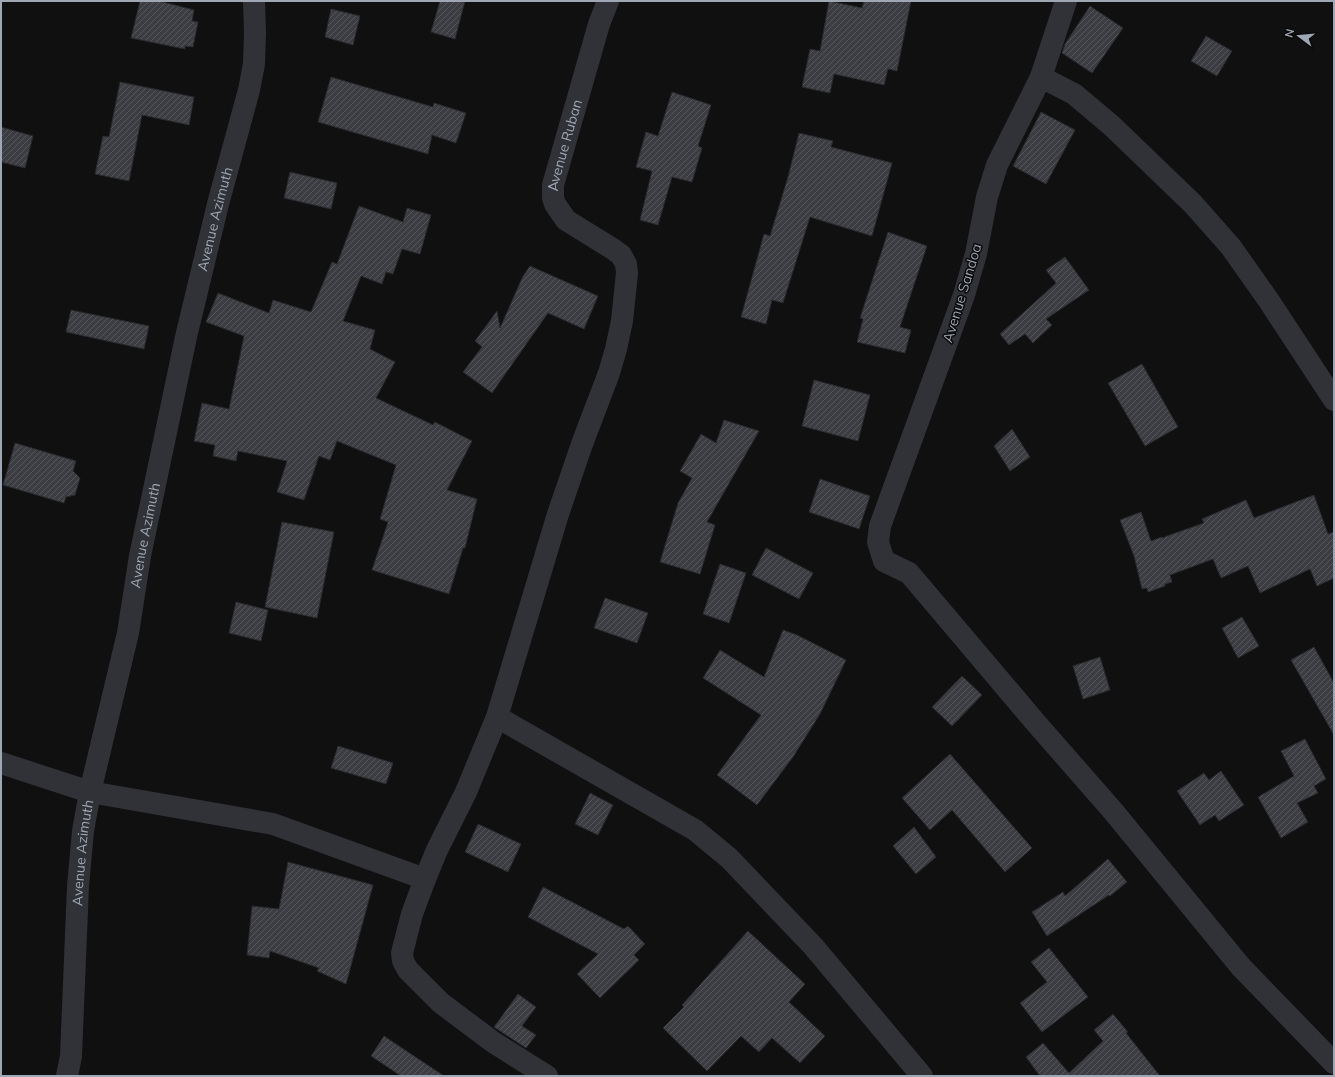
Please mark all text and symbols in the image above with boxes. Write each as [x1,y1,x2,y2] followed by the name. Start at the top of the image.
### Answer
[1279,16,1319,56] north arrow
[1282,27,1297,39] text: N
[544,97,586,192] street label: Avenue Ruban
[193,165,237,273] street label: Avenue Azimuth
[938,241,986,345] street label: Avenue Sandoa
[126,481,164,589] street label: Avenue Azimuth
[68,798,97,906] street label: Avenue Azimuth

